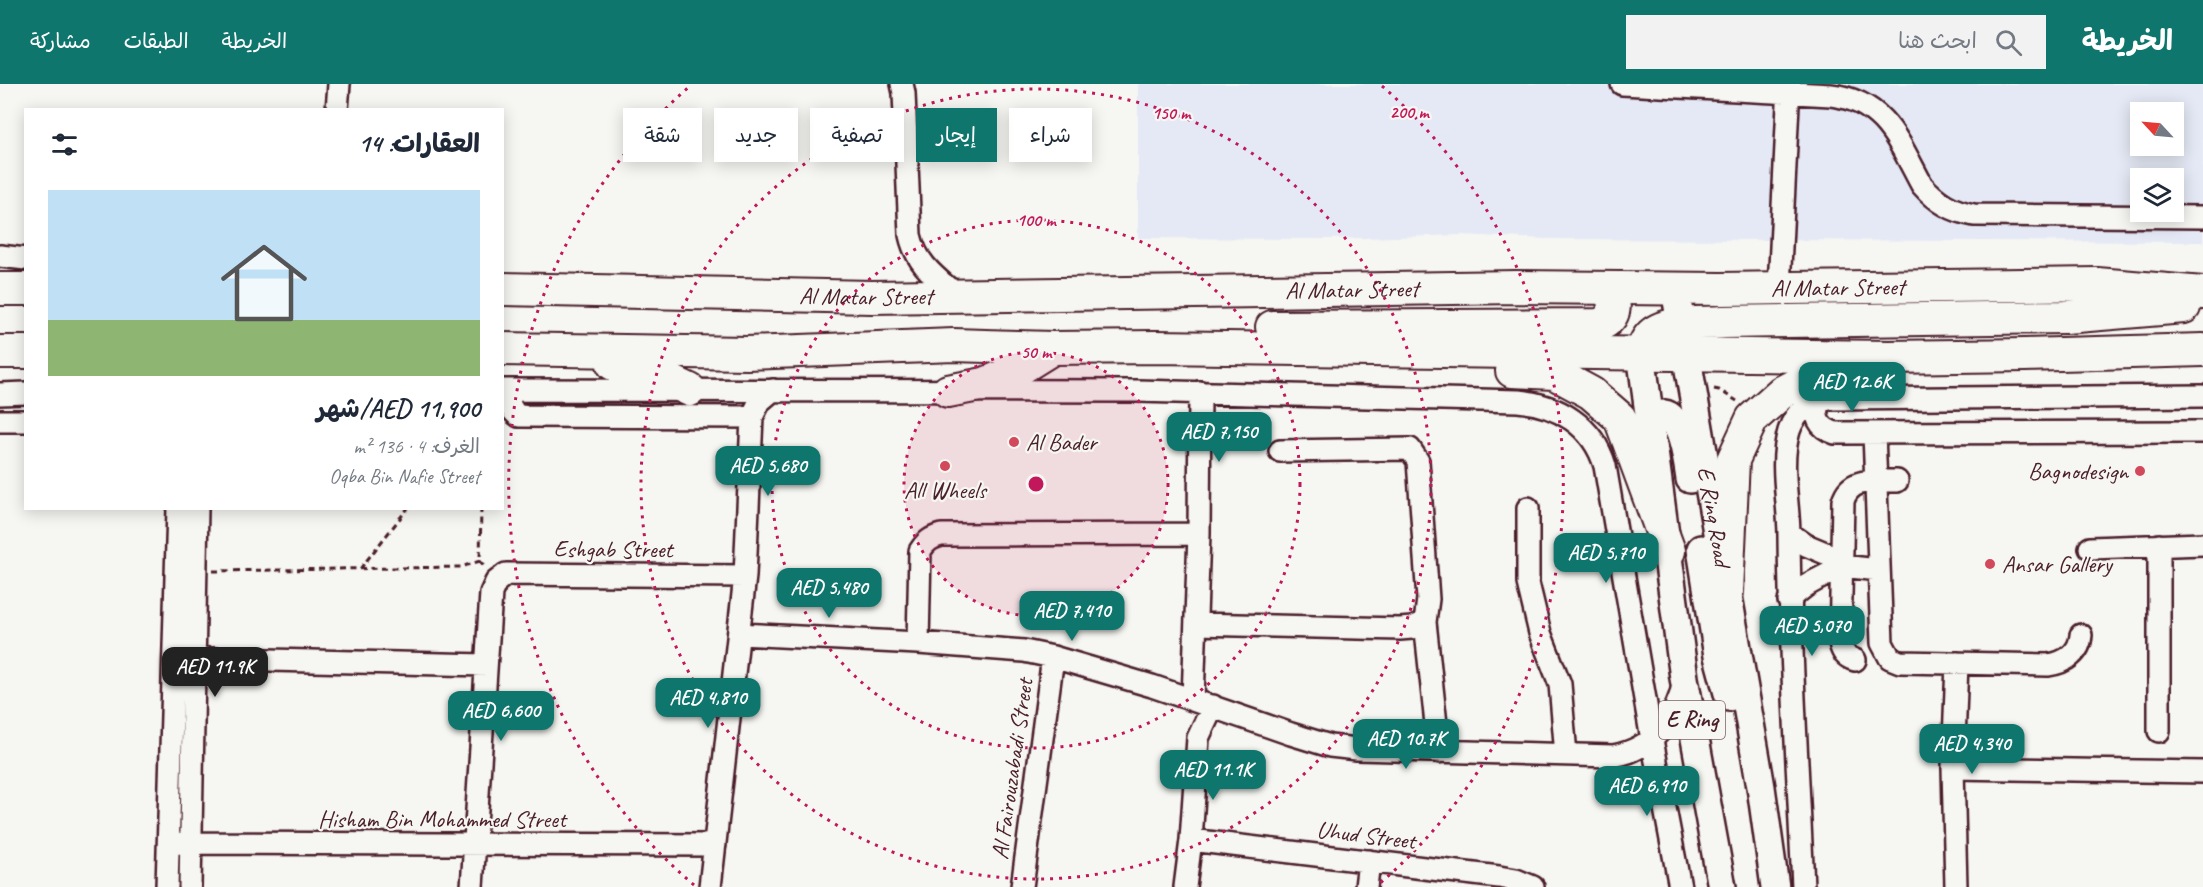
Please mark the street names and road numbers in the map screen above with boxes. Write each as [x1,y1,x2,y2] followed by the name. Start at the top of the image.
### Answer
[1771,272,1908,303] street label: Al Matar Street
[1285,273,1422,306] street label: Al Matar Street
[799,280,936,312] street label: Al Matar Street
[1691,464,1738,572] street label: E Ring Road
[554,534,674,564] street label: Eshgab Street
[984,675,1040,861] street label: Al Fairouzabadi Street
[1659,701,1725,739] road number: E Ring
[318,804,568,834] street label: Hisham Bin Mohammed Street
[1315,814,1419,856] street label: Uhud Street

